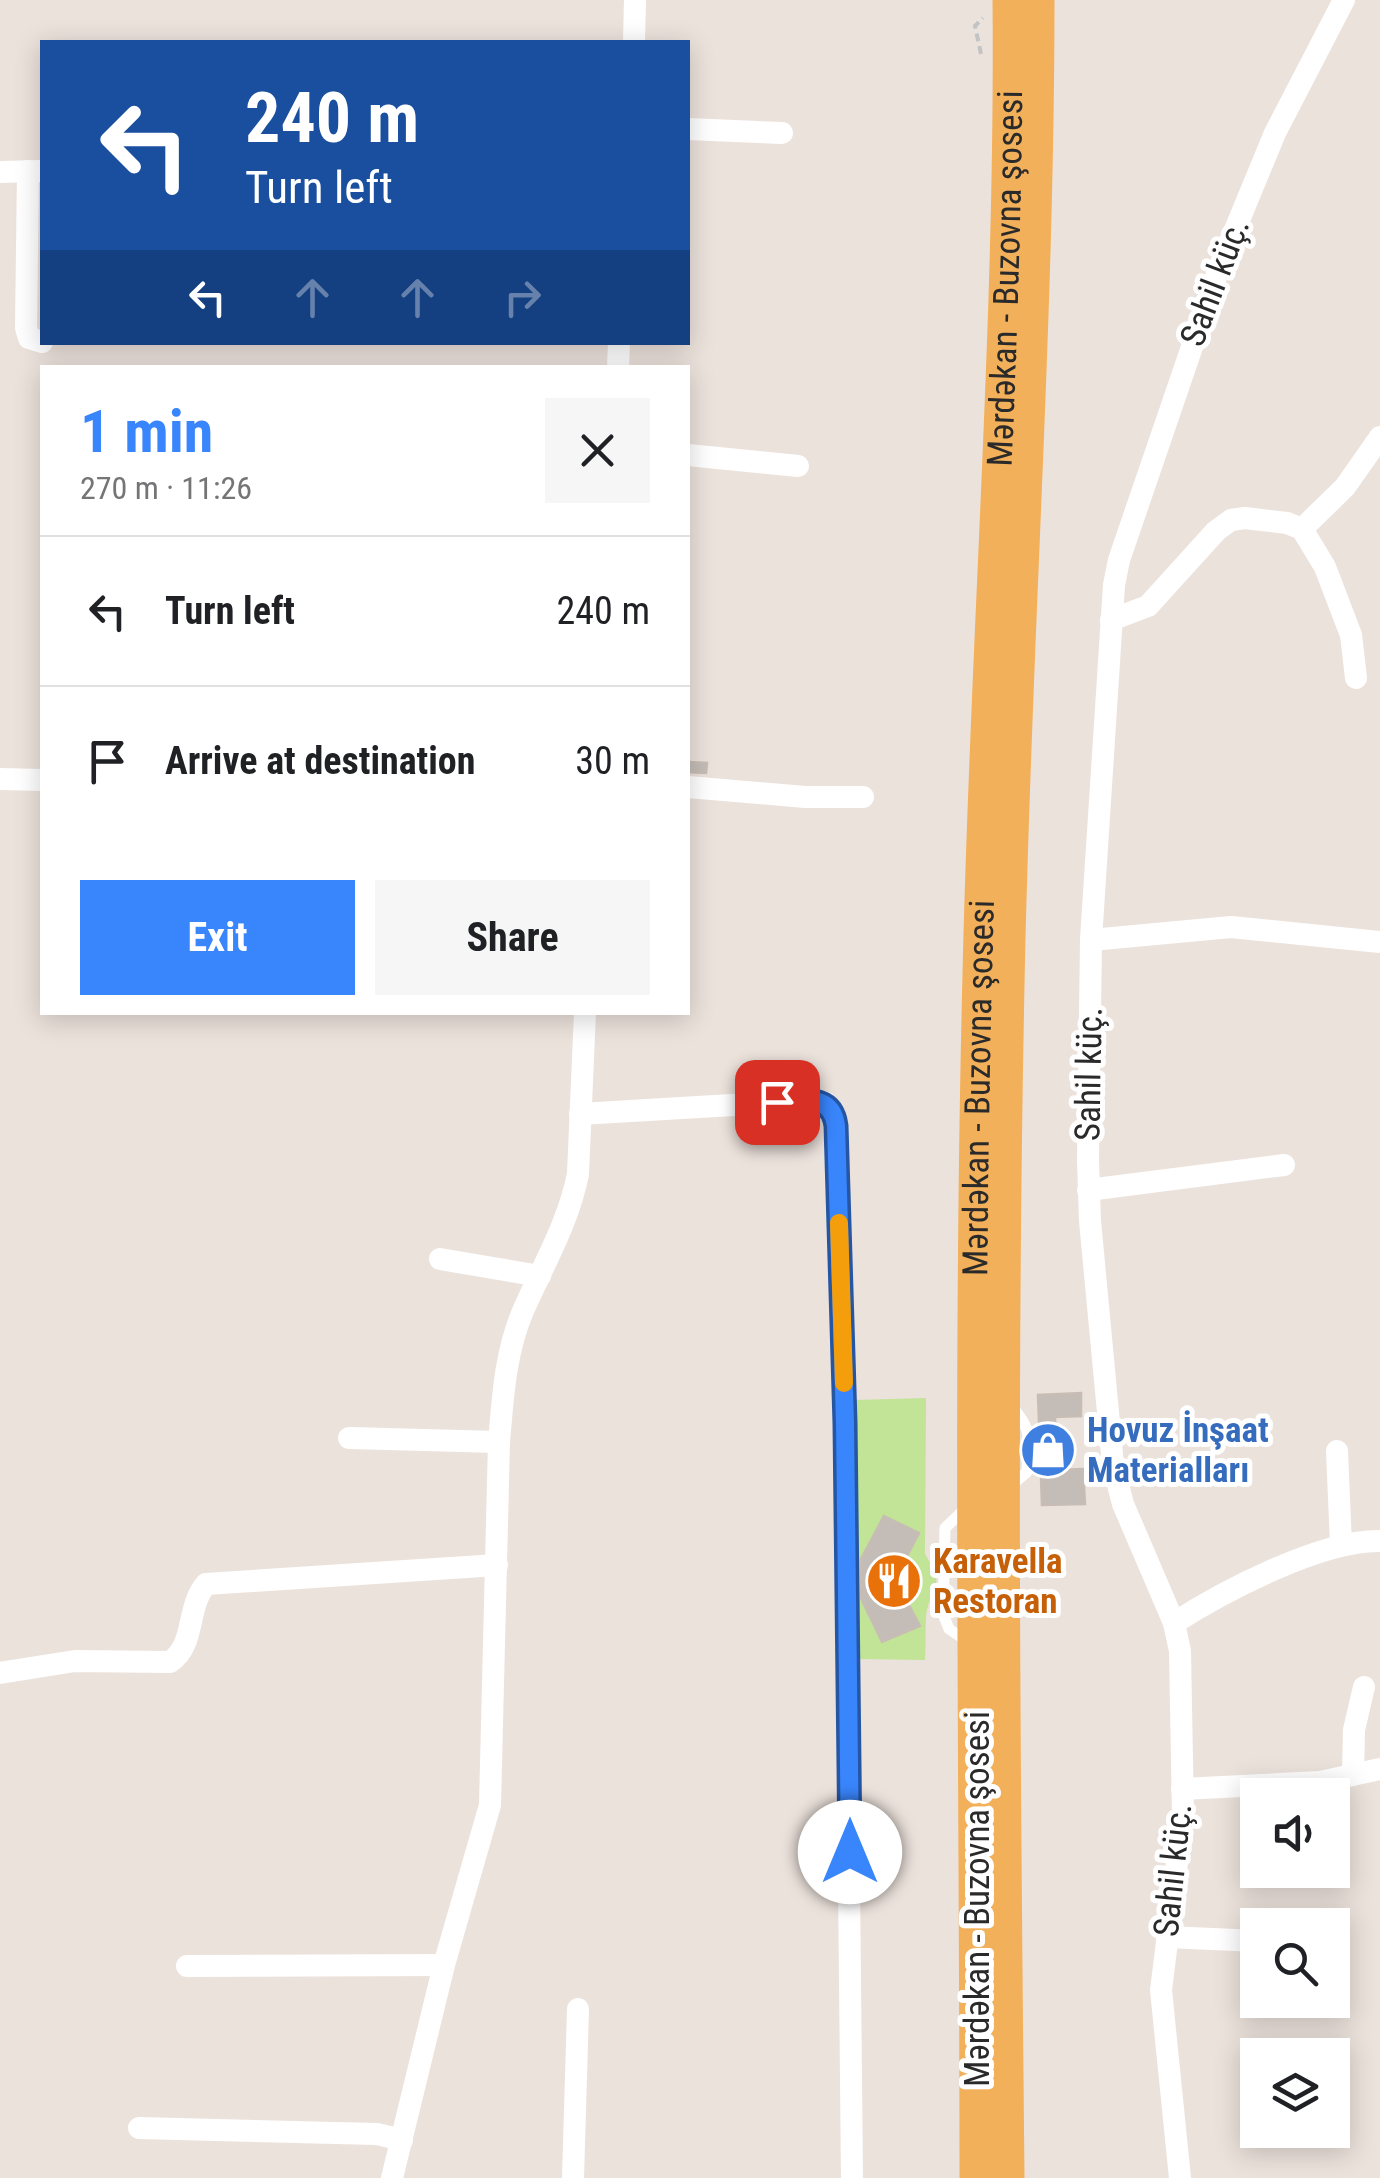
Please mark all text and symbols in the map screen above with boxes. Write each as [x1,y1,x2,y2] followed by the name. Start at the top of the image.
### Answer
[245,77,419,159] text: 240 m
[80,80,210,210] icon: left
[979,90,1031,467] street label: Mərdəkan - Buzovna şosesi
[245,161,393,214] text: Turn left
[1172,212,1258,352] street label: Sahil küç.
[180,270,235,325] icon: left
[285,270,340,325] icon: ahead
[390,270,445,325] icon: ahead
[495,270,550,325] icon: right
[80,396,213,467] text: 1 min
[545,398,650,503] button: close
[80,469,252,507] text: 270 m · 11:26
[80,584,135,639] icon: left
[165,589,295,633] text: Turn left
[556,589,650,633] text: 240 m
[80,734,135,789] icon: arrive
[165,739,475,783] text: Arrive at destination
[575,739,650,783] text: 30 m
[80,880,355,995] button: Exit
[375,880,650,995] button: Share
[955,899,1002,1276] street label: Mərdəkan - Buzovna şosesi
[1067,1007,1111,1141] street label: Sahil küç.
[735,1060,820,1145] pin
[750,1075,805,1130] icon: arrive
[1087,1410,1269,1491] place label: Hovuz İnşaat Materialları
[1018,1420,1078,1480] shop icon: Hovuz İnşaat Materialları
[933,1541,1063,1622] place label: Karavella Restoran
[864,1551,924,1611] restaurant icon: Karavella Restoran
[957,1711,998,2087] street label: Mərdəkan - Buzovna şosesi
[1240,1778,1350,2148] map controls
[1240,1778,1350,1888] button: sound
[798,1800,902,1904] position arrow
[1146,1801,1200,1939] street label: Sahil küç.
[1240,1908,1350,2018] button: search
[1240,2038,1350,2148] button: layers

